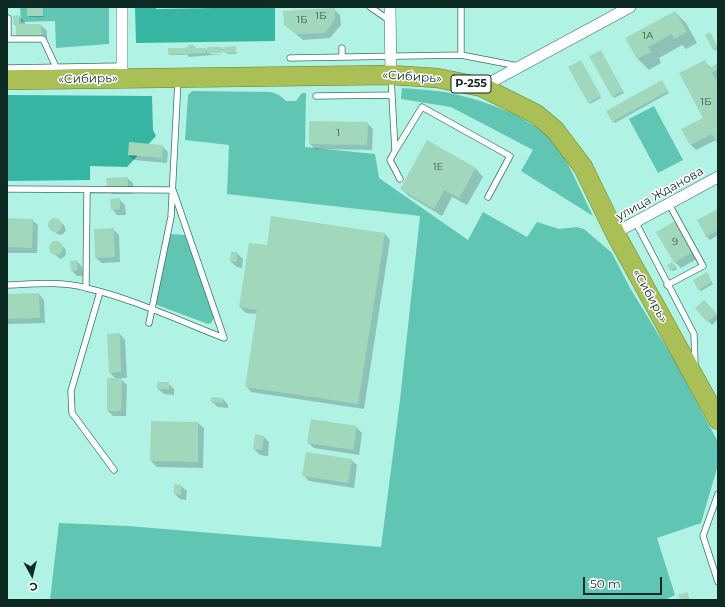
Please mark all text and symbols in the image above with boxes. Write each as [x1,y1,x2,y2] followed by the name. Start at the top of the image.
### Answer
[316,10,326,22] house number: 1Б
[297,14,307,26] house number: 1Б
[642,30,654,42] house number: 1А
[382,68,442,86] street label: «Сибирь»
[58,71,118,87] street label: «Сибирь»
[451,75,491,93] road number: Р-255
[701,96,711,108] house number: 1Б
[336,127,340,139] house number: 1
[433,161,443,173] house number: 1Е
[614,164,706,224] street label: улица Жданова
[672,236,678,248] house number: 9
[629,267,671,325] street label: «Сибирь»
[12,555,52,595] north arrow
[585,569,664,595] scale bar
[590,576,621,591] text: 50 m
[29,579,39,594] text: С

